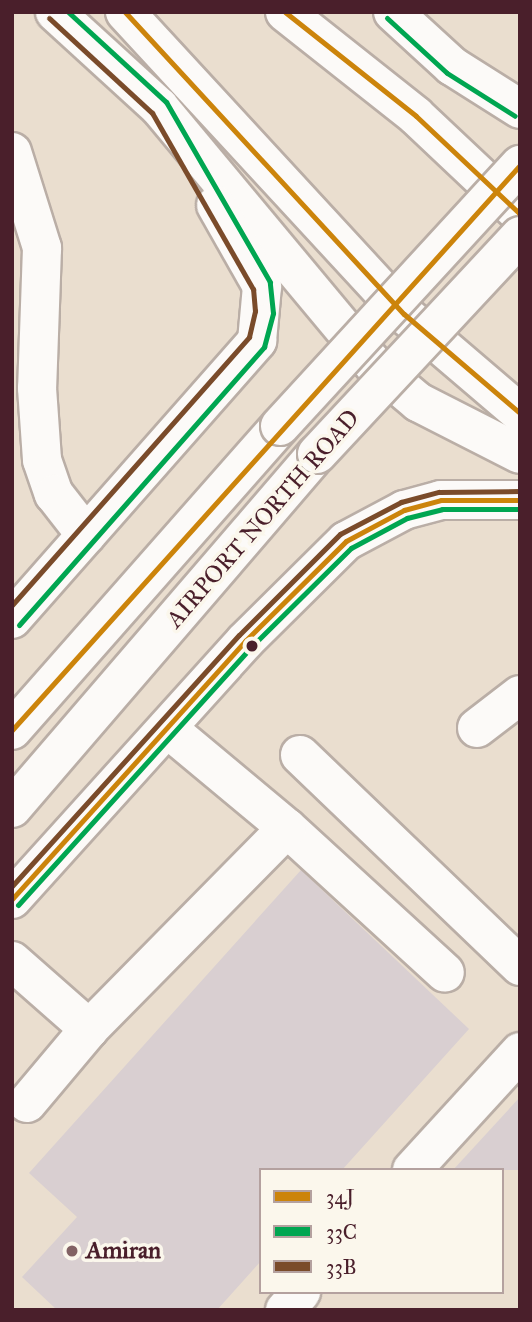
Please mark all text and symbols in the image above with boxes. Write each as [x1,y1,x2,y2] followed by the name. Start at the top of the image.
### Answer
[160,404,366,634] street label: AIRPORT NORTH ROAD
[245,639,259,653] unlabelled marker
[259,1168,504,1294] legend
[326,1184,355,1210] text: 34J
[326,1219,357,1245] text: 33C
[86,1237,161,1265] place label: Amiran
[64,1243,80,1259] marker: Amiran
[326,1254,357,1280] text: 33B

